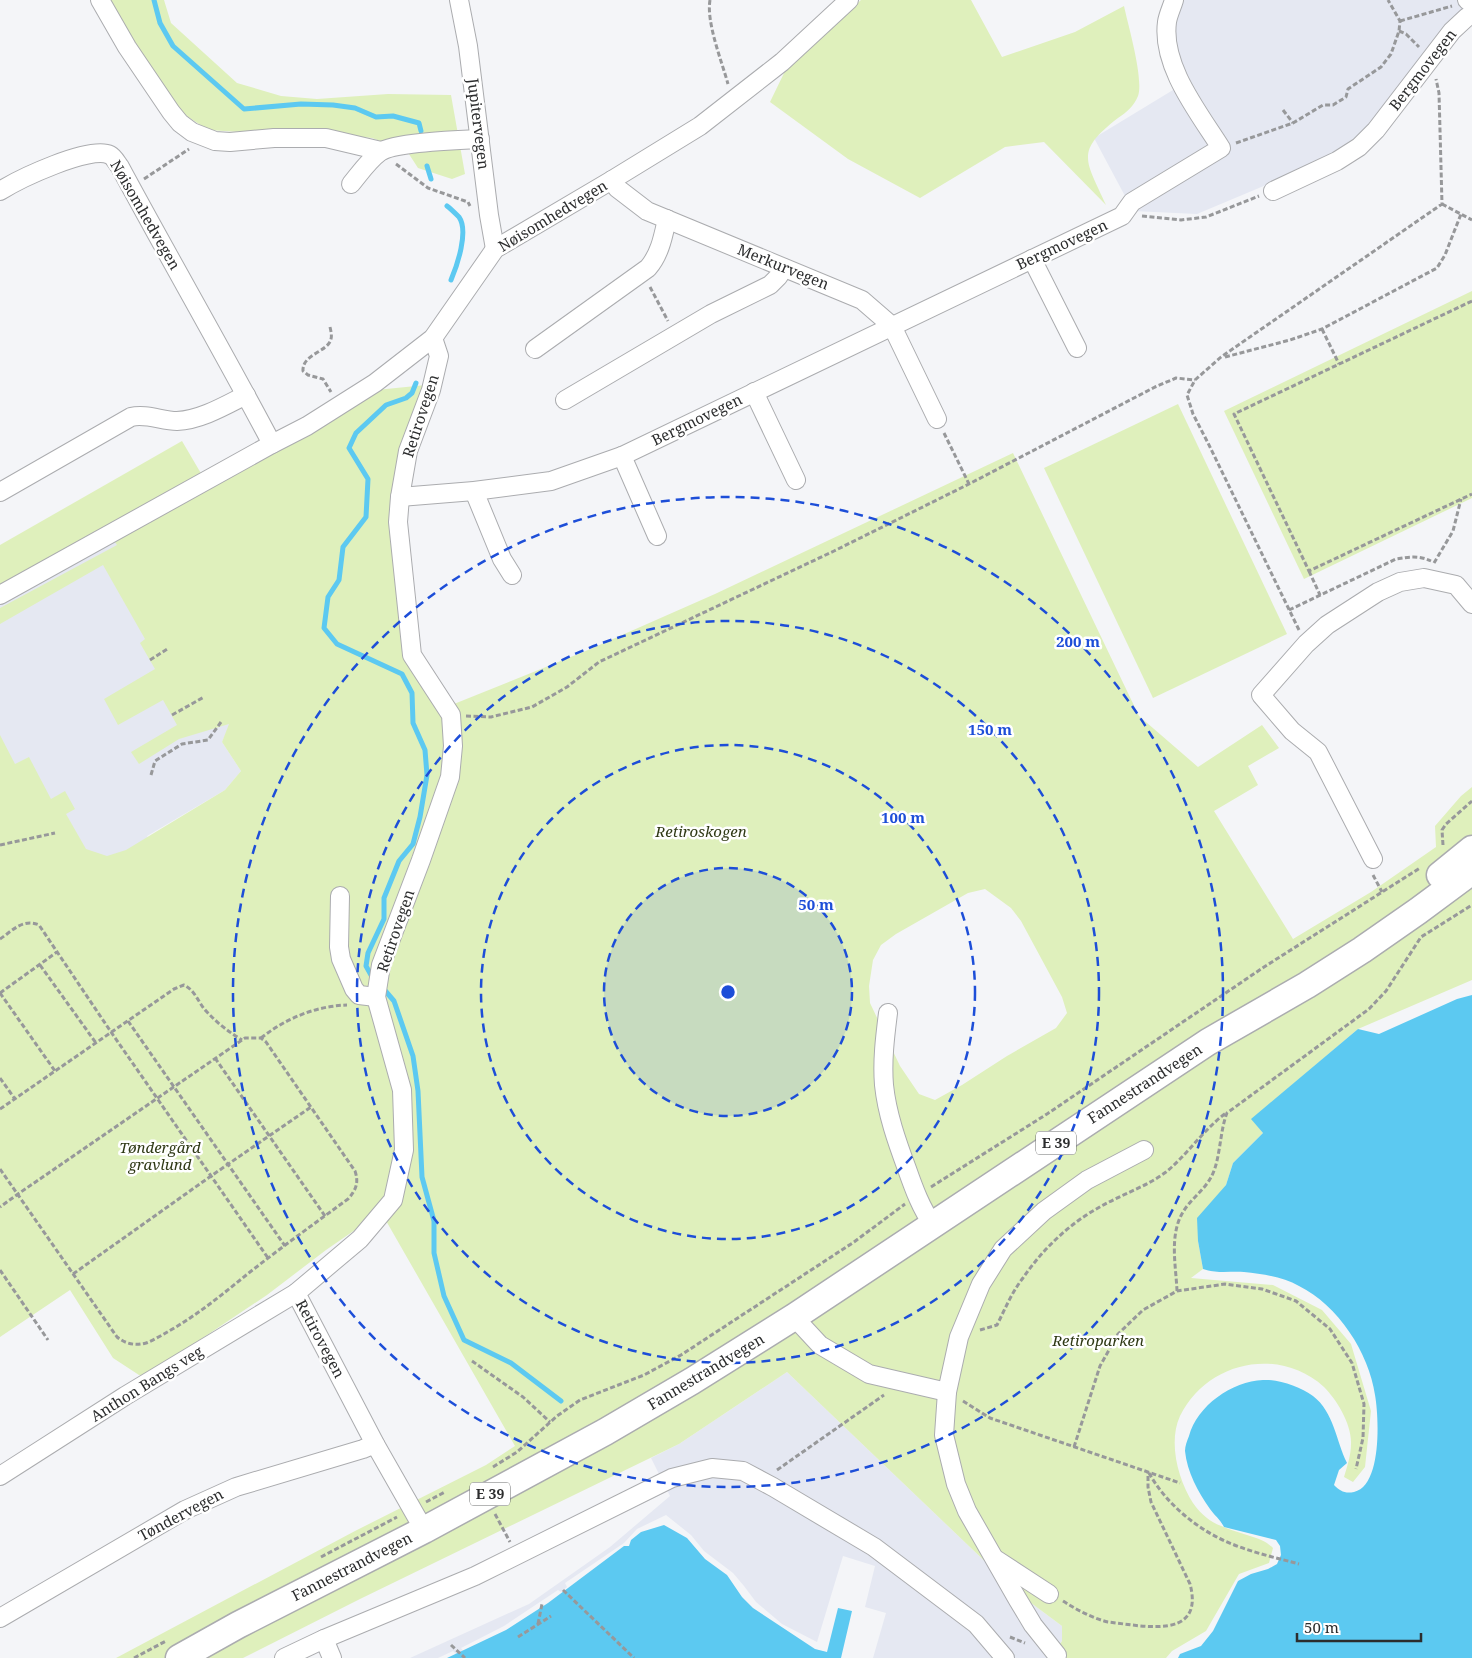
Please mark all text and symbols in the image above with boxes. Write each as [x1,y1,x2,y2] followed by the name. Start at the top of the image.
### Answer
[1384,24,1461,114] street label: Bergmovegen
[463,76,495,171] street label: Jupitervegen
[106,156,186,273] street label: Nøisomhedvegen
[494,175,611,256] street label: Nøisomhedvegen
[1013,214,1111,274] street label: Bergmovegen
[735,239,832,294] street label: Merkurvegen
[397,371,443,460] street label: Retirovegen
[648,388,745,450] street label: Bergmovegen
[1056,631,1100,651] text: 200 m
[968,719,1012,739] text: 150 m
[881,807,925,827] text: 100 m
[654,821,747,841] park label: Retiroskogen
[372,886,419,975] street label: Retirovegen
[798,894,834,914] text: 50 m
[719,983,737,1001] centre of rings
[1083,1038,1206,1128] street label: Fannestrandvegen
[1036,1132,1076,1154] road number: E 39
[119,1137,201,1174] park label: Tøndergård gravlund
[292,1296,350,1382] street label: Retirovegen
[643,1328,768,1414] street label: Fannestrandvegen
[1051,1330,1144,1350] park label: Retiroparken
[87,1341,206,1426] street label: Anthon Bangs veg
[470,1482,510,1506] road number: E 39
[135,1483,227,1545] street label: Tøndervegen
[288,1527,415,1605] street label: Fannestrandvegen
[1297,1610,1421,1642] scale bar
[1304,1617,1339,1637] text: 50 m

